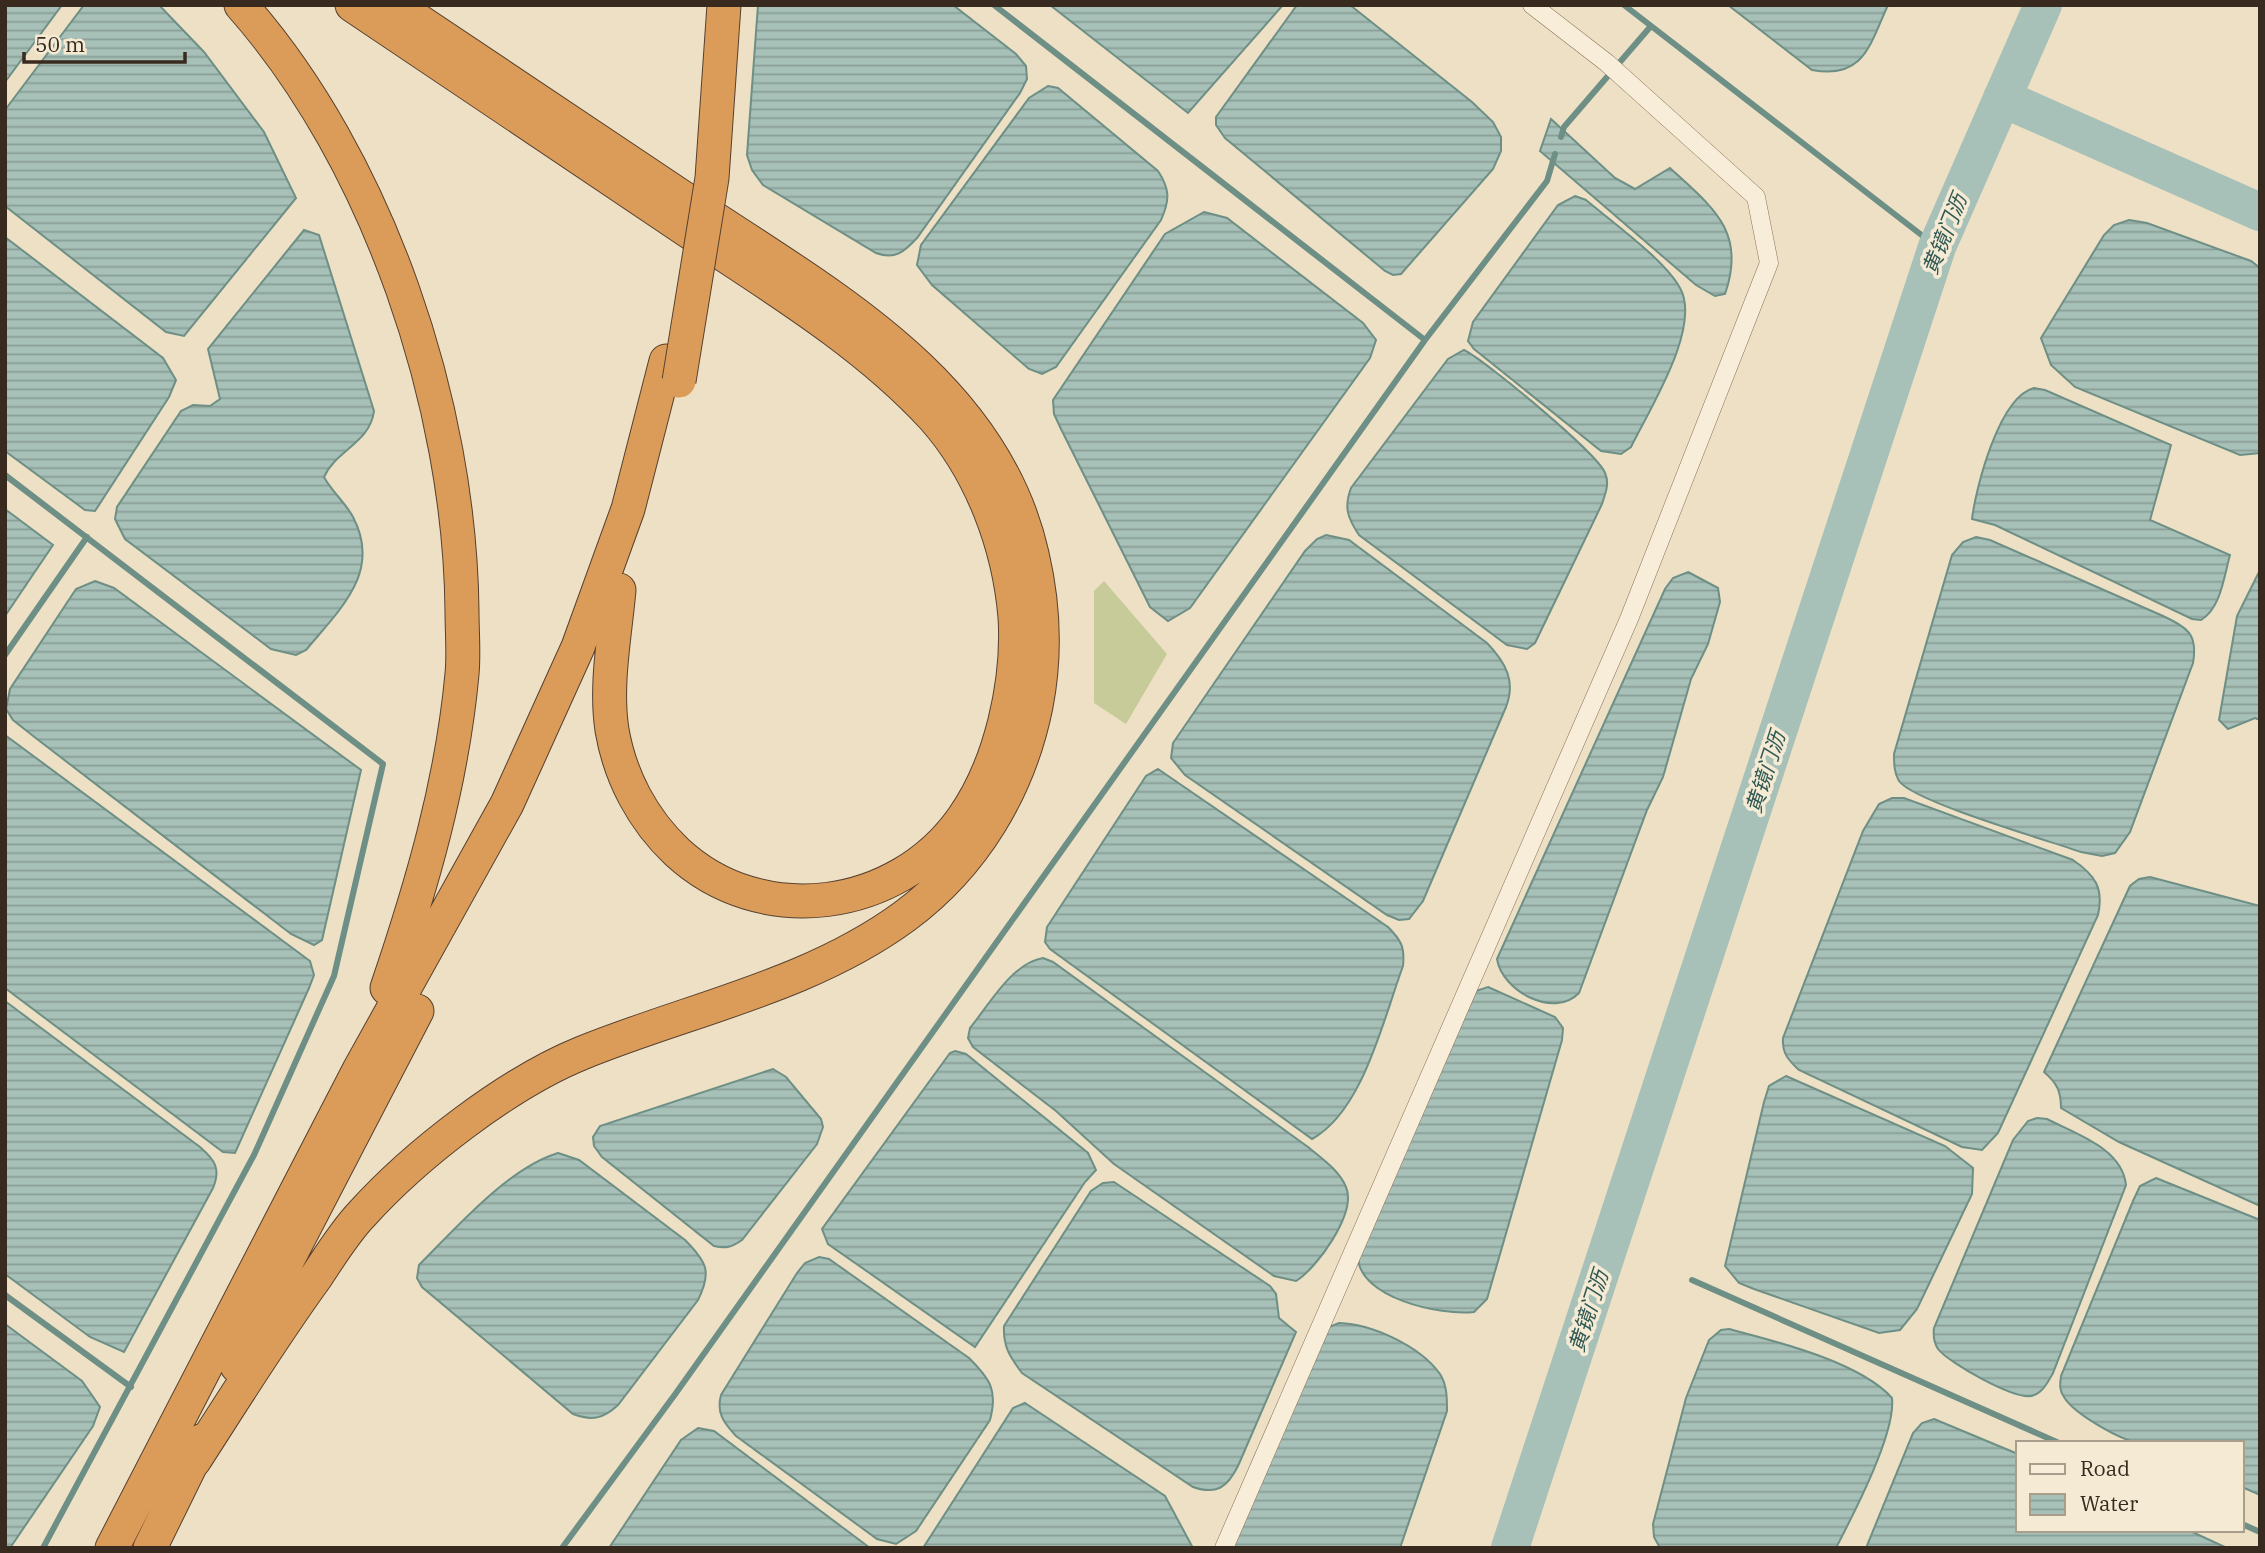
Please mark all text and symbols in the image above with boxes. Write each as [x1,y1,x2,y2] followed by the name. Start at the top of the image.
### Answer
[24,21,186,65] scale bar
[35,30,85,58] text: 50 m
[1915,186,1974,278] water label: 黄镜门沥
[1739,724,1793,816] water label: 黄镜门沥
[1562,1263,1616,1355] water label: 黄镜门沥
[2016,1441,2244,1532] legend
[2080,1454,2130,1482] text: Road
[2080,1489,2139,1517] text: Water

